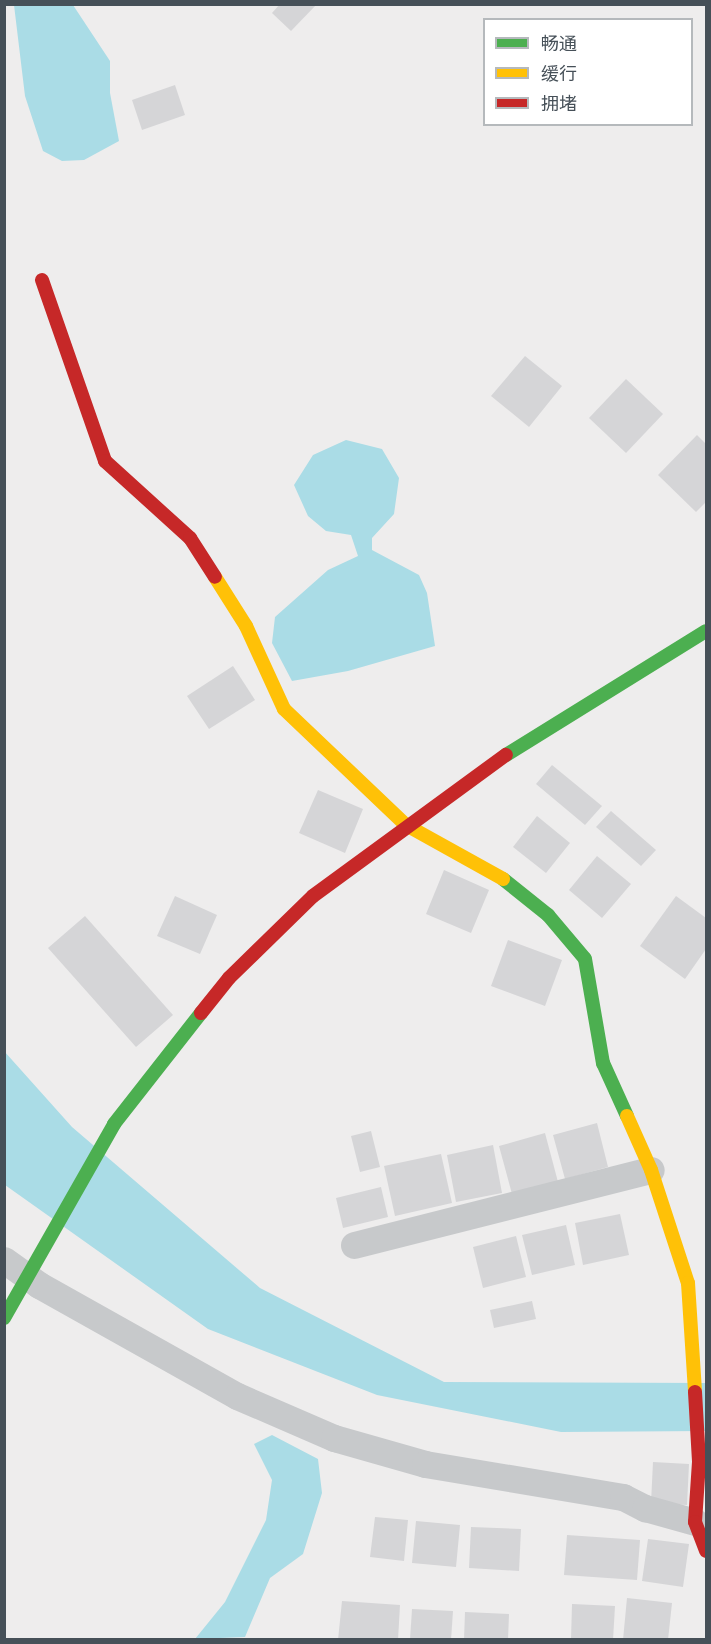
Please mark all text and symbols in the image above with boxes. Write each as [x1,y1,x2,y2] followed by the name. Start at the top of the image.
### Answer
[483,18,693,126] legend
[541,32,577,57] text: 畅通
[541,62,577,87] text: 缓行
[541,92,577,117] text: 拥堵

